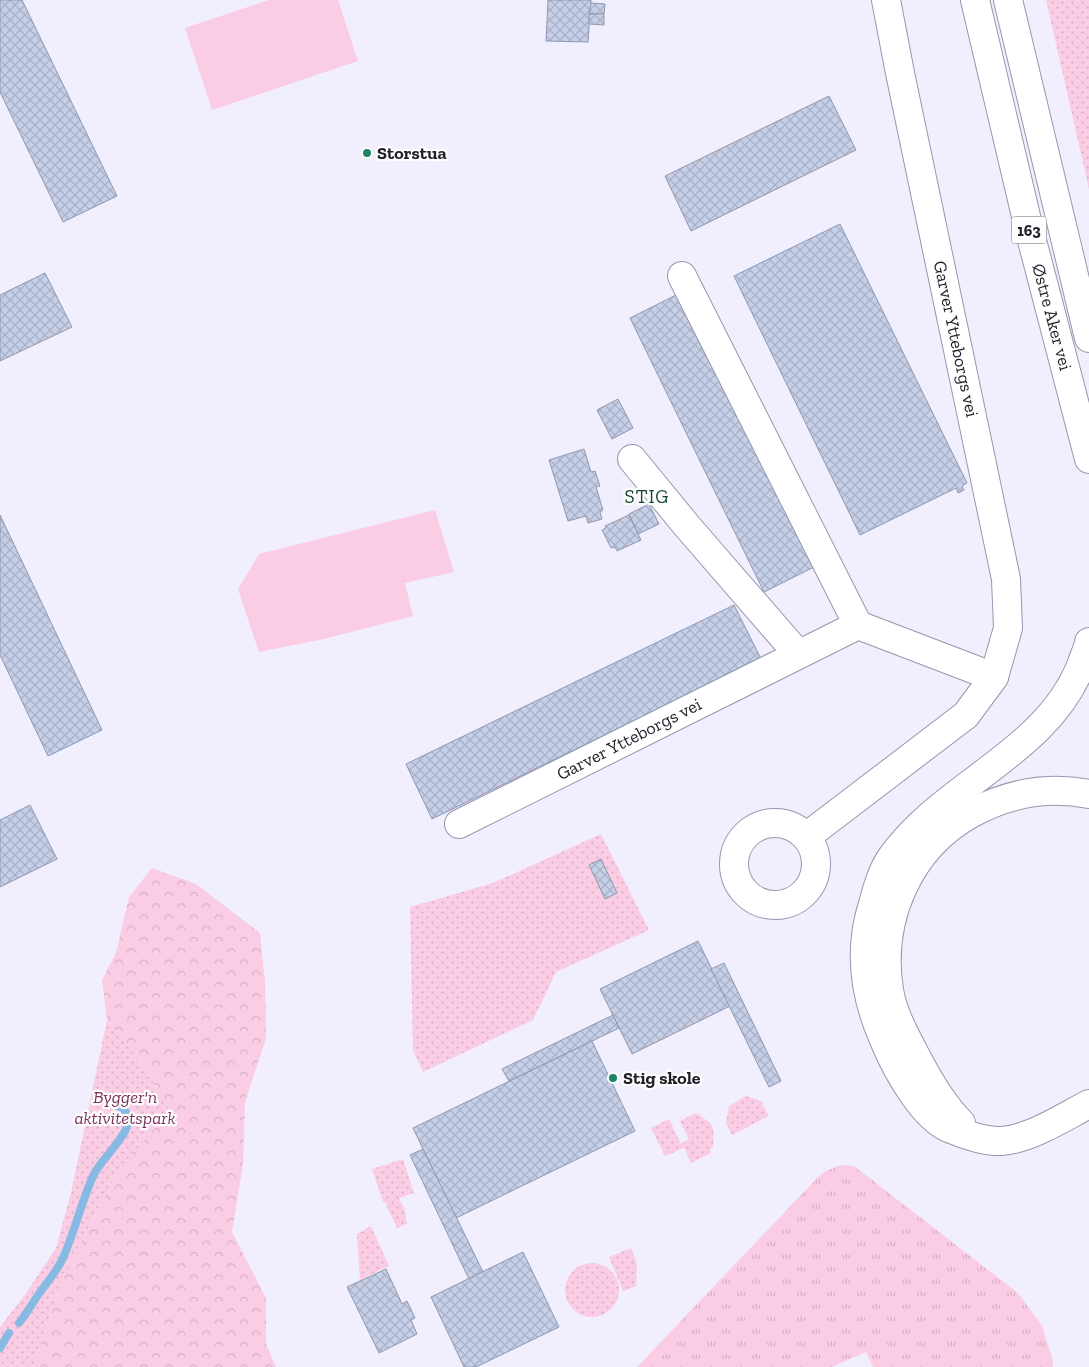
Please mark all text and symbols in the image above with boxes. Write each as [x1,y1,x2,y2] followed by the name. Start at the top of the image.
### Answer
[377,142,447,164] place label: Storstua
[361,147,373,159] marker: Storstua
[1012,216,1046,244] road number: 163
[929,259,983,419] street label: Garver Ytteborgs vei
[1027,261,1077,373] street label: Østre Aker vei
[625,485,669,508] district label: STIG
[553,693,705,785] street label: Garver Ytteborgs vei
[623,1067,701,1089] place label: Stig skole
[607,1072,619,1084] marker: Stig skole
[74,1086,176,1129] park label: Bygger'n aktivitetspark

